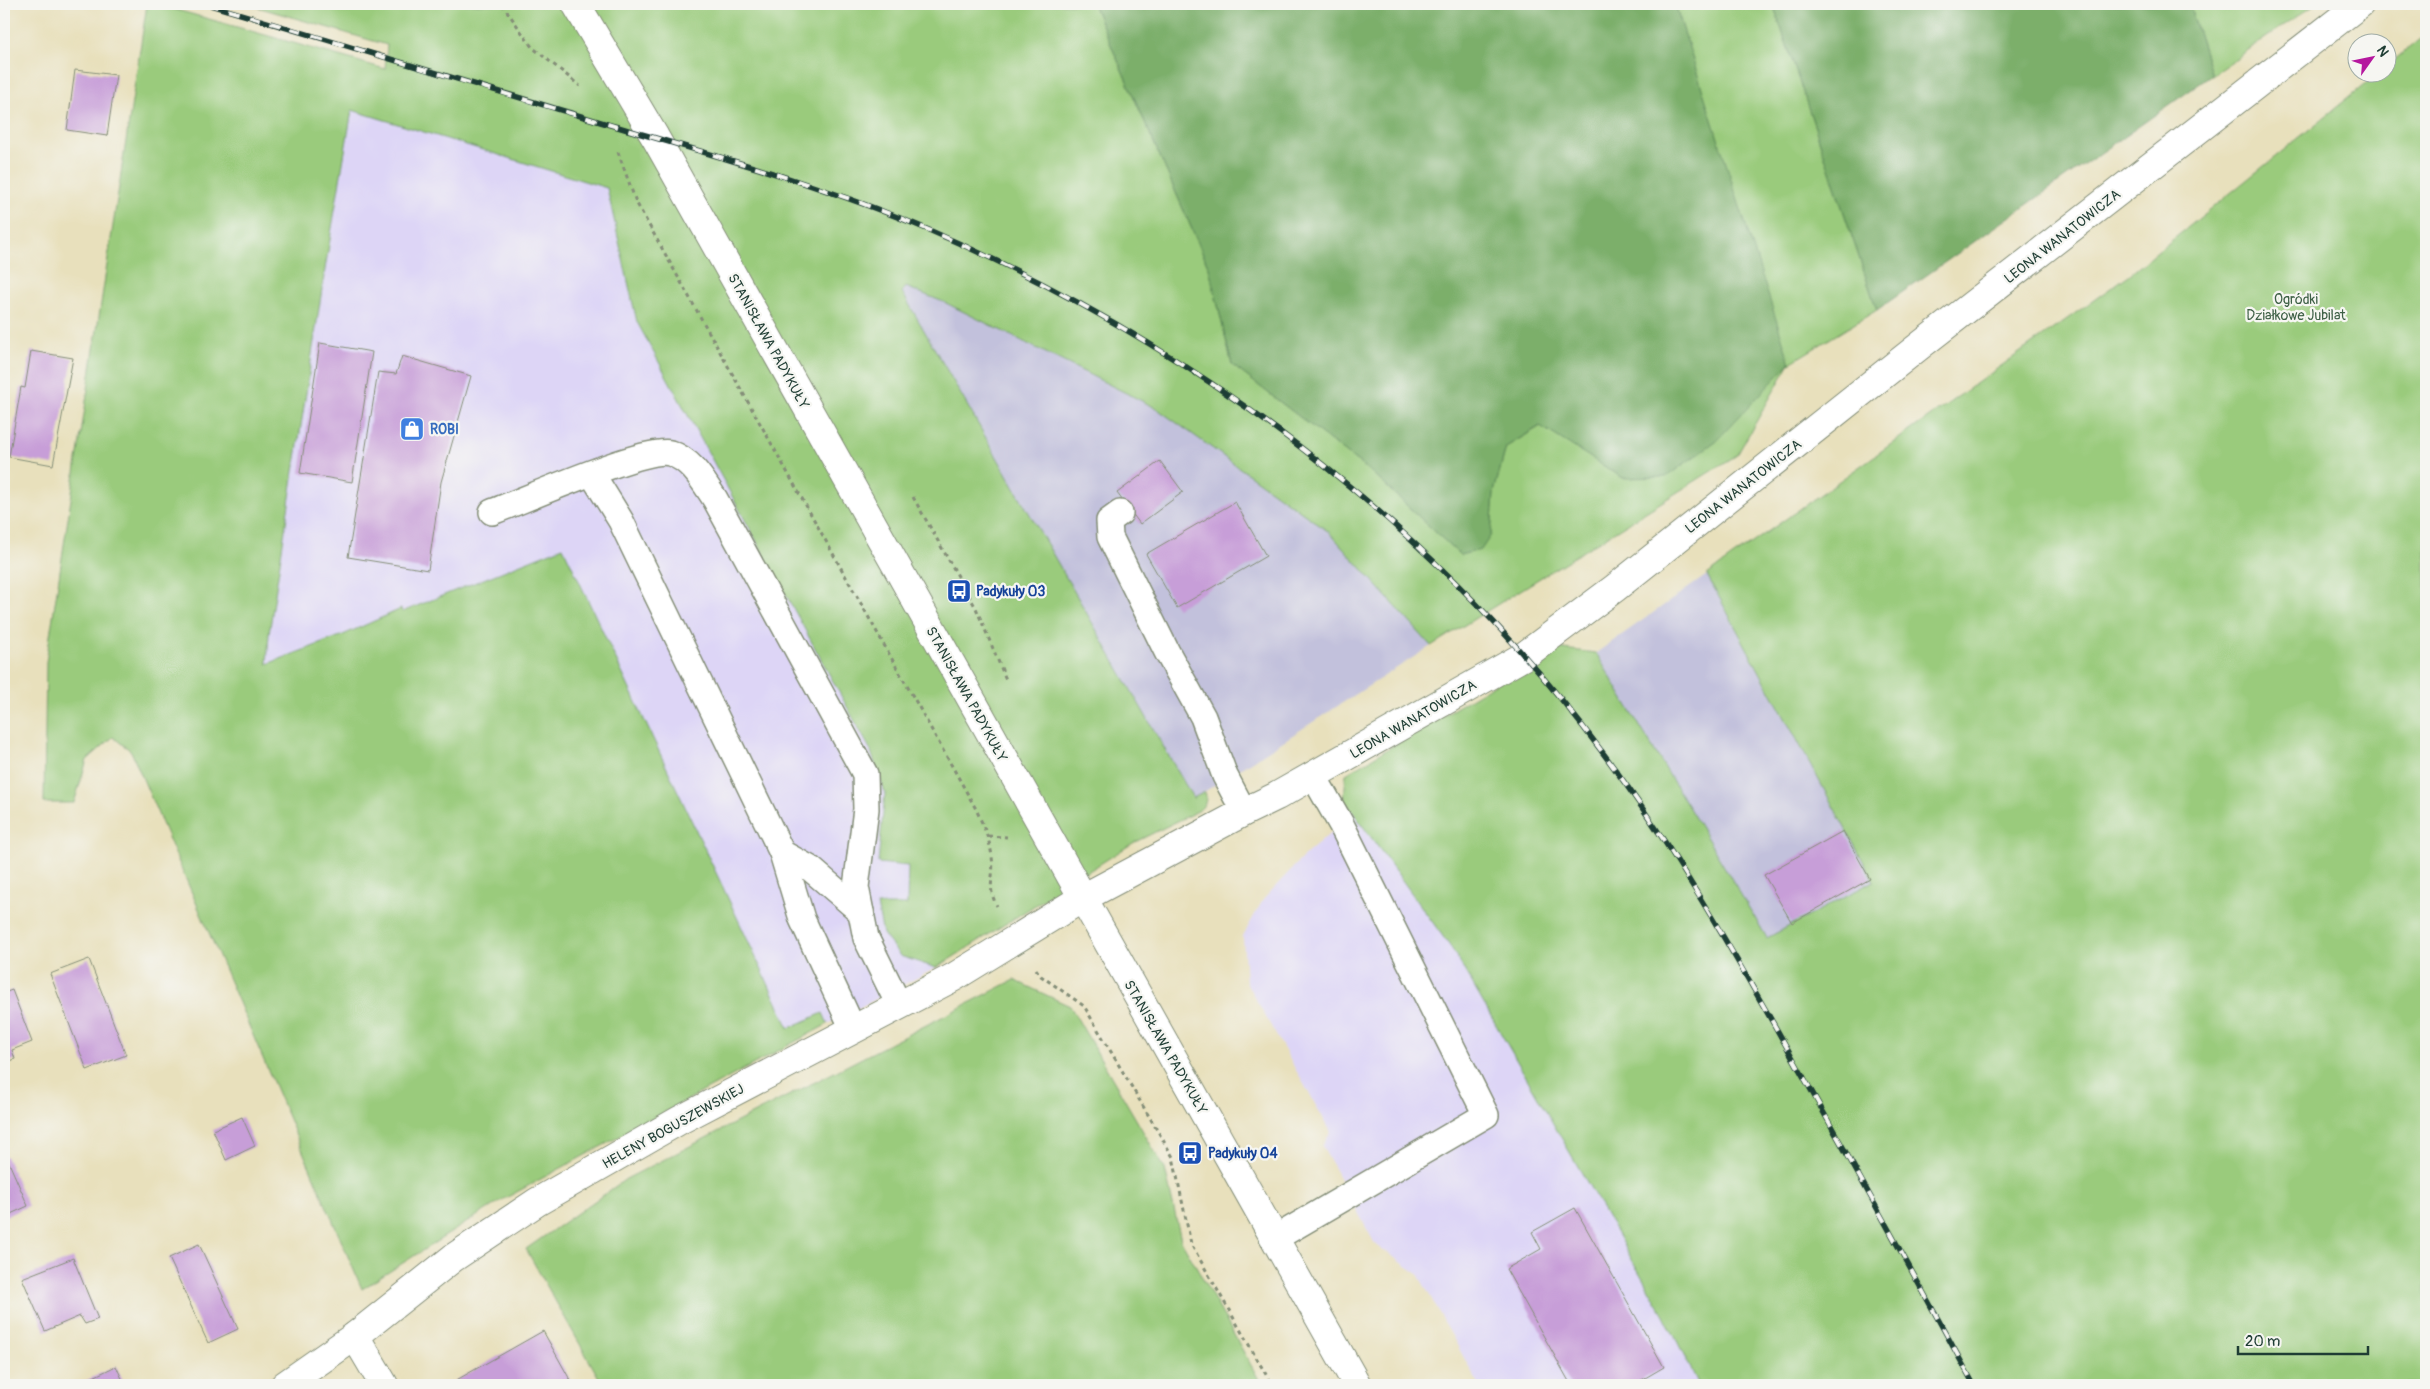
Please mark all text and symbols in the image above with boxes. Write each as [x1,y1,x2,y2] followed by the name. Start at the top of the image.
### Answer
[2348,32,2398,82] north arrow
[2373,43,2392,60] text: N
[2001,186,2124,287] street label: LEONA WANATOWICZA
[724,271,813,412] street label: STANISŁAWA PADYKUŁY
[2246,291,2346,324] park label: Ogródki Działkowe Jubilat
[399,416,425,442] shop icon: ROBI
[430,421,459,438] place label: ROBI
[1682,436,1805,537] street label: LEONA WANATOWICZA
[946,578,972,604] bus stop icon: Padykuły 03
[976,583,1045,600] place label: Padykuły 03
[922,624,1011,765] street label: STANISŁAWA PADYKUŁY
[1347,676,1479,763] street label: LEONA WANATOWICZA
[1120,977,1211,1117] street label: STANISŁAWA PADYKUŁY
[600,1080,747,1172] street label: HELENY BOGUSZEWSKIEJ
[1177,1140,1203,1166] bus stop icon: Padykuły 04
[1208,1145,1278,1162] place label: Padykuły 04
[2238,1324,2368,1356] scale bar
[2245,1332,2280,1351] text: 20 m

